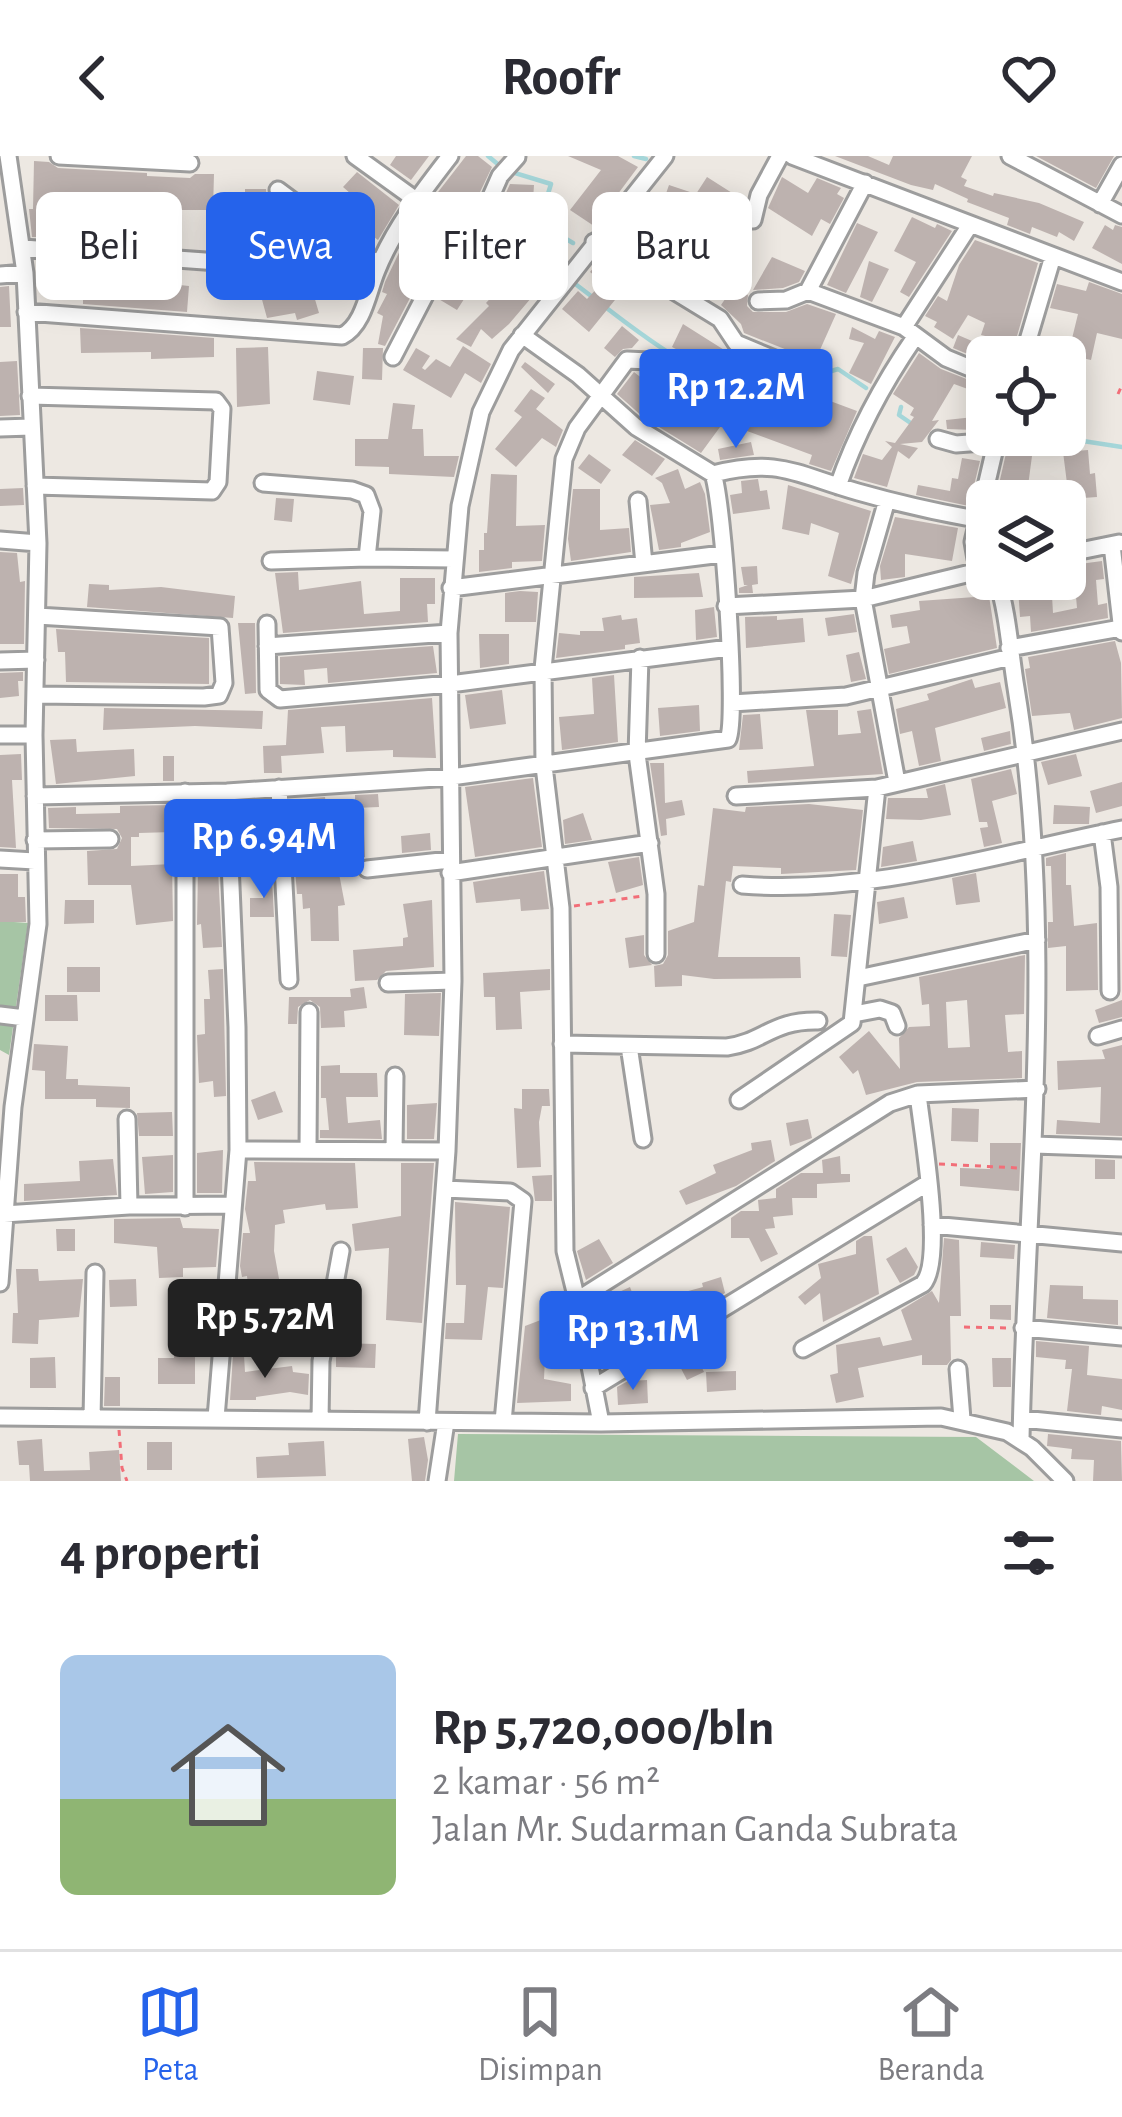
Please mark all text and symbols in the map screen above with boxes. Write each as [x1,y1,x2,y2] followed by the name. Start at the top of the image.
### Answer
[60,45,126,111] icon: back
[996,45,1062,111] icon: heart
[502,51,620,105] text: Roofr
[36,192,182,300] chip: Beli
[206,192,375,300] chip: Sewa
[399,192,568,300] chip: Filter
[592,192,752,300] chip: Baru
[966,336,1086,600] map controls
[966,336,1086,456] button: locate
[612,349,860,451] pin: Rp 12.2M
[666,368,806,407] text: Rp 12.2M
[966,480,1086,600] button: layers
[140,799,388,901] pin: Rp 6.94M
[191,818,337,857] text: Rp 6.94M
[141,1279,389,1381] pin: Rp 5.72M
[509,1291,757,1393] pin: Rp 13.1M
[195,1298,335,1337] text: Rp 5.72M
[566,1310,700,1349] text: Rp 13.1M
[996,1520,1062,1586] icon: filters
[60,1528,261,1579] text: 4 properti
[156,1703,300,1847] icon: home
[432,1703,774,1754] text: Rp 5,720,000/bln
[432,1763,660,1802] text: 2 kamar · 56 m²
[432,1810,958,1849] text: Jalan Mr. Sudarman Ganda Subrata
[137,1979,203,2091] tab: Peta
[478,1979,603,2091] tab: Disimpan
[877,1979,985,2091] tab: Beranda

